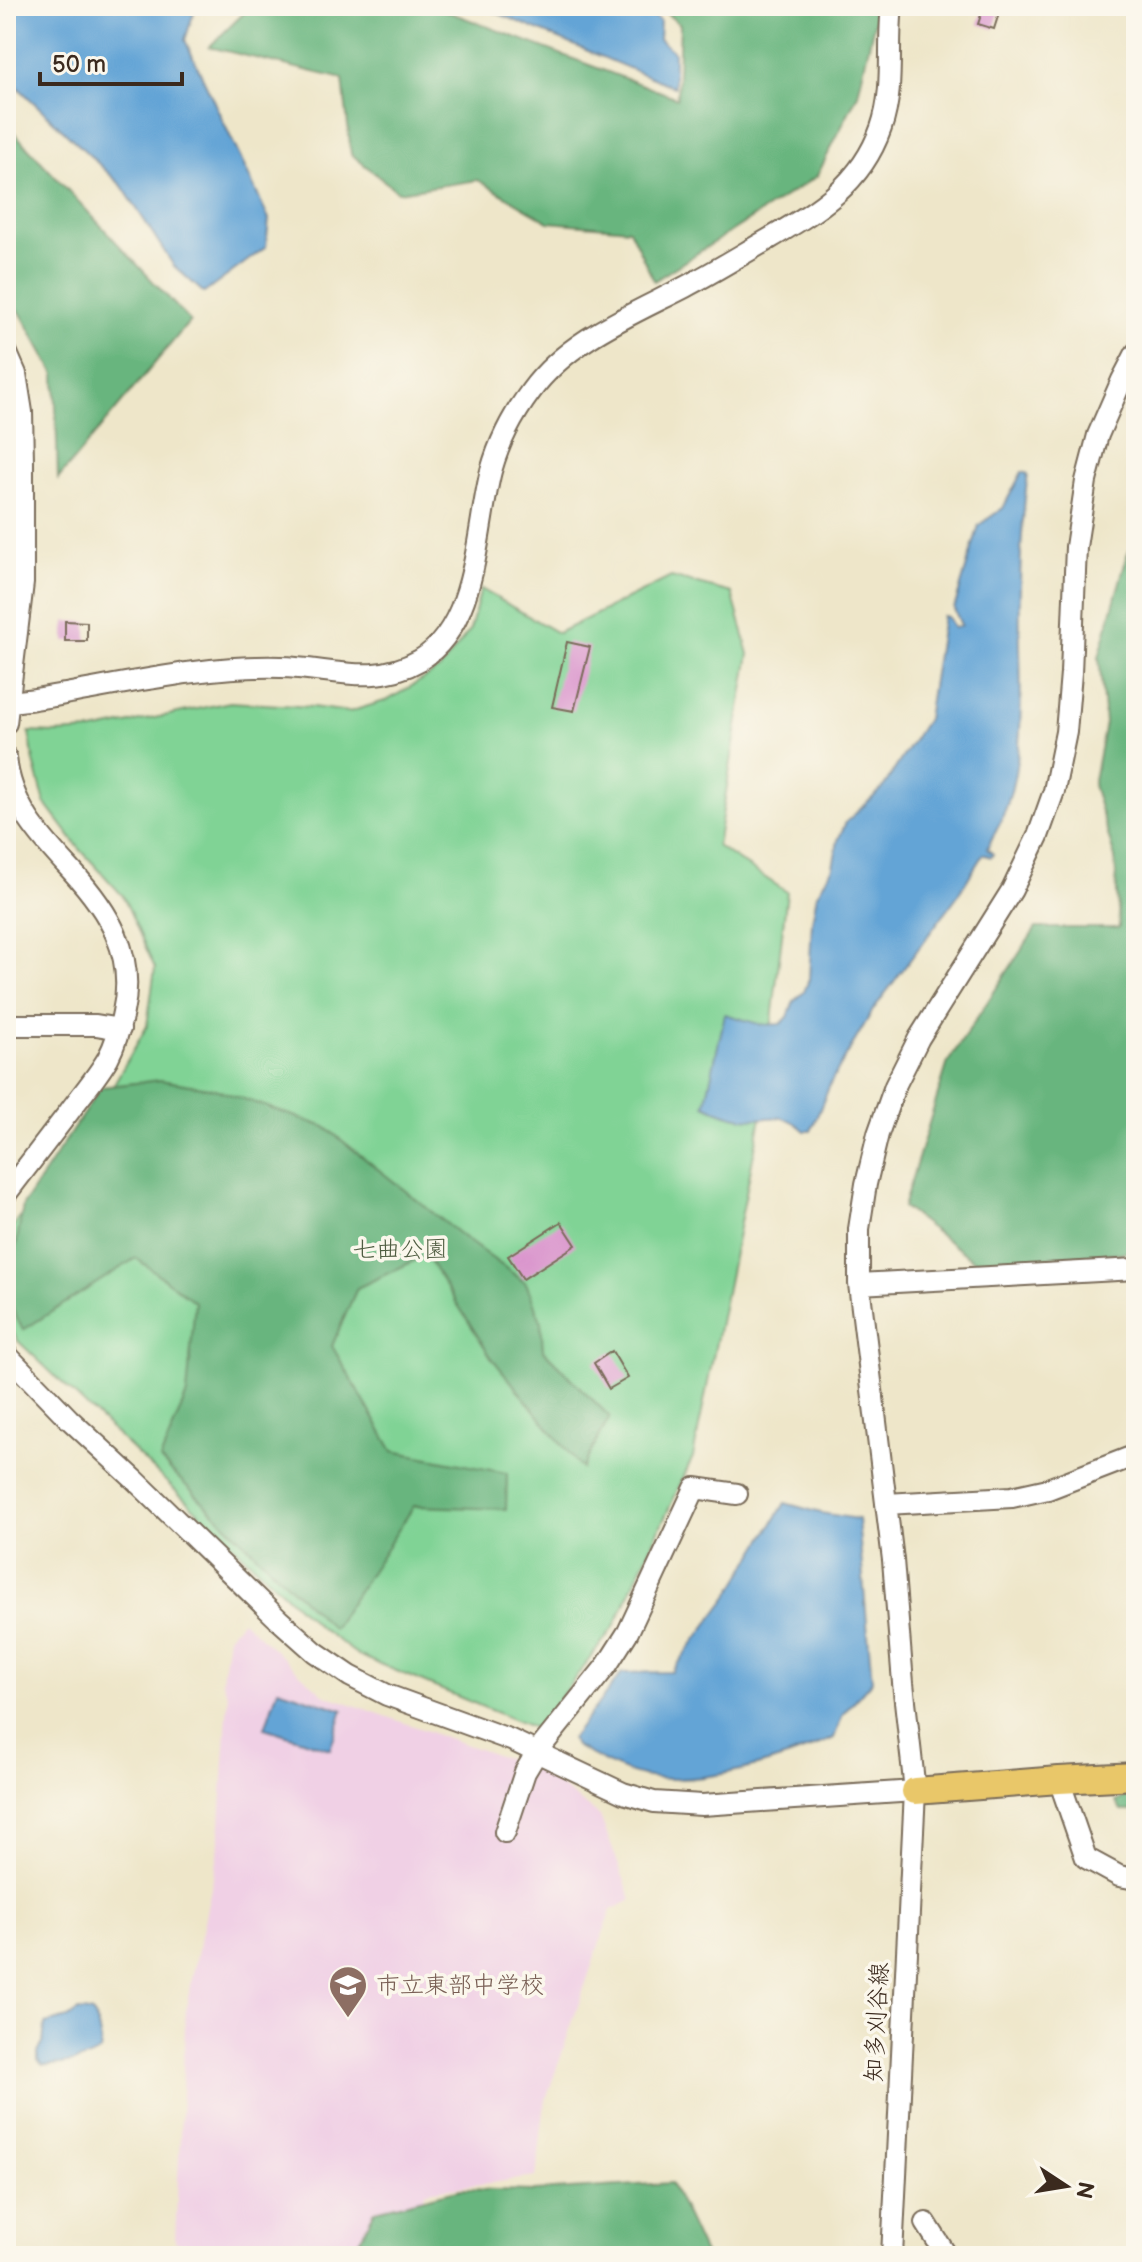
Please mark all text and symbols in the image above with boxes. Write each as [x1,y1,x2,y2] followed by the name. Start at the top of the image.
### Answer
[40,36,182,86] scale bar
[52,50,106,79] text: 50 m
[352,1235,448,1264] park label: 七曲公園
[859,1961,895,2083] street label: 知多刈谷線
[327,1964,369,2019] school or university icon: 市立東部中学校
[376,1971,544,2000] place label: 市立東部中学校
[1026,2146,1106,2226] north arrow
[1069,2179,1099,2201] text: N

